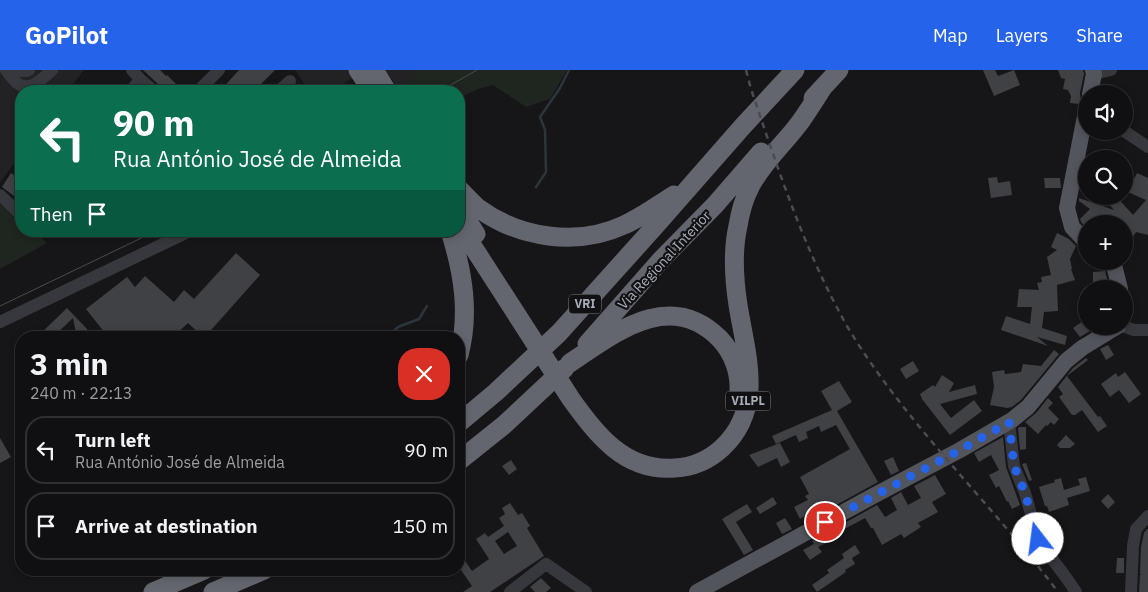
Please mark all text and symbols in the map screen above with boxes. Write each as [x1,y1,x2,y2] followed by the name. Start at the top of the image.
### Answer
[25,19,108,51] text: GoPilot
[933,24,968,47] text: Map
[996,24,1048,47] text: Layers
[1076,24,1123,47] text: Share
[1078,85,1133,335] map controls
[1078,85,1133,140] button: sound
[113,100,195,146] text: 90 m
[30,105,95,170] icon: left
[113,144,402,173] text: Rua António José de Almeida
[1078,150,1133,205] button: search
[83,200,111,228] icon: arrive
[30,202,73,226] text: Then
[614,207,714,313] street label: Via Regional Interior
[1078,215,1133,270] button: +
[1078,280,1133,335] button: −
[569,294,601,313] road number: VRI
[30,344,108,383] text: 3 min
[398,348,450,400] button: close
[30,383,132,403] text: 240 m · 22:13
[726,392,770,411] road number: VILPL
[75,428,151,452] text: Turn left
[32,436,60,464] icon: left
[404,438,448,462] text: 90 m
[75,452,285,472] text: Rua António José de Almeida
[804,501,846,543] pin
[811,508,839,536] icon: arrive
[32,512,60,540] icon: arrive
[1011,512,1063,564] position arrow
[75,514,258,538] text: Arrive at destination
[393,514,448,538] text: 150 m

